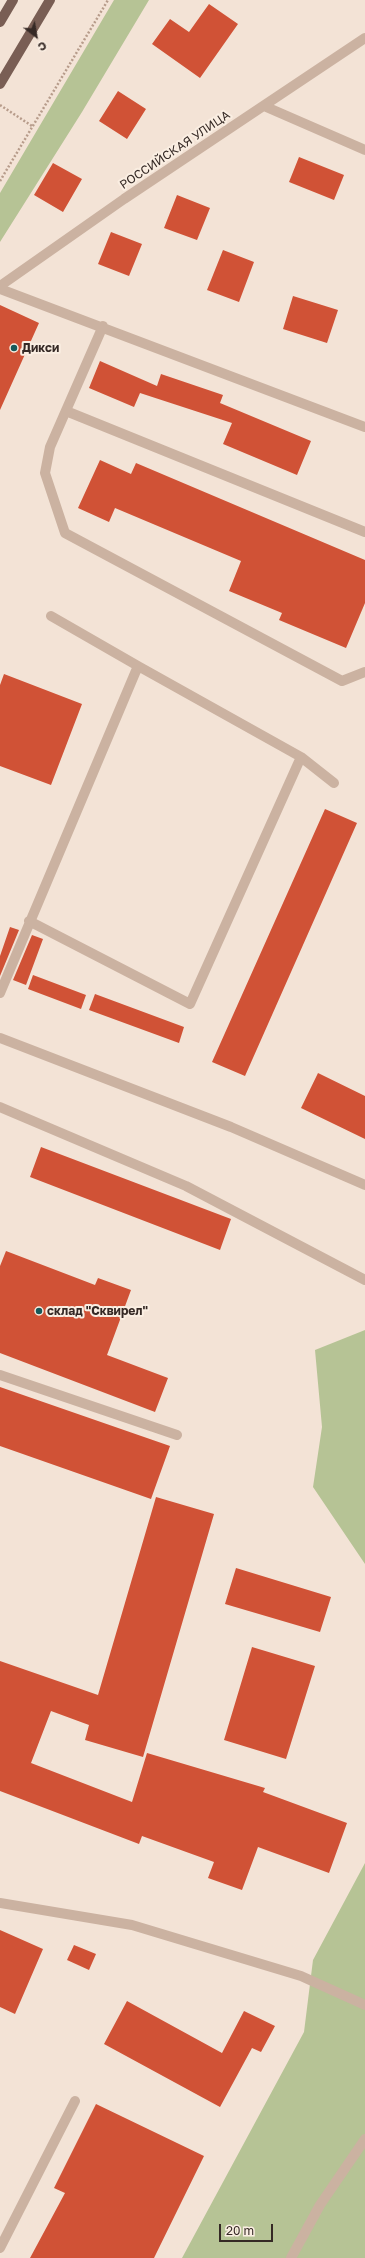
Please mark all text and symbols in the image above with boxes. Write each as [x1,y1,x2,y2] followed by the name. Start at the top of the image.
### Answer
[16,16,56,56] north arrow
[36,39,49,54] text: С
[117,108,233,192] street label: РОССИЙСКАЯ УЛИЦА
[22,341,59,355] place label: Дикси
[9,343,19,353] marker: Дикси
[47,1304,148,1318] place label: склад "Сквирел"
[34,1306,44,1316] marker: склад "Сквирел"
[221,2216,275,2242] scale bar
[226,2223,254,2238] text: 20 m

